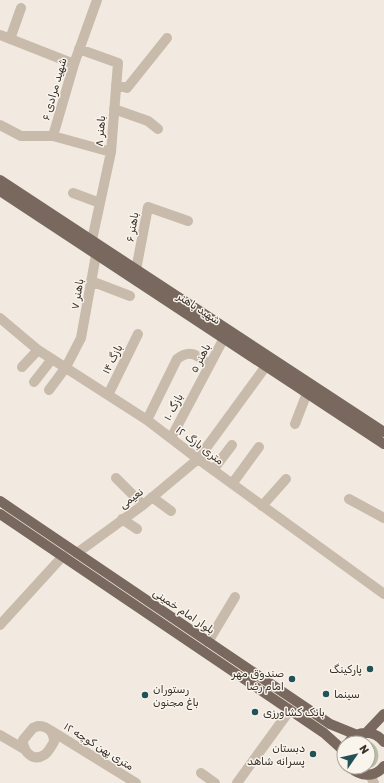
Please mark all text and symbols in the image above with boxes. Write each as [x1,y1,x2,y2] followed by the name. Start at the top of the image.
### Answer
[39,56,70,122] street label: شهید مرادی ۶
[93,115,108,147] street label: باهنر ۸
[123,211,142,243] street label: باهنر ۶
[68,278,87,311] street label: باهنر ۷
[174,289,223,327] street label: شهید باهنر
[187,341,214,375] street label: باهنر ۵
[99,342,125,376] street label: بازگ ۱۴
[161,391,186,423] street label: بازگ ۱۰
[173,423,226,468] street label: ۱۲ متری بازگ
[117,485,146,512] street label: نعیمی
[150,586,217,638] street label: بلوار امام خمینی
[329,663,362,677] place label: پارکینگ
[365,664,375,674] marker: پارکینگ
[231,667,284,694] place label: صندوق مهر امام رضا
[287,674,297,684] marker: صندوق مهر امام رضا
[153,683,199,711] place label: رستوران باغ مجنون
[334,688,360,701] place label: سینما
[321,689,331,699] marker: سینما
[140,690,150,700] marker: رستوران باغ مجنون
[263,706,325,720] place label: بانک کشاورزی
[250,707,260,717] marker: بانک کشاورزی
[61,720,136,774] street label: ۱۲ متری پهن کوچه
[336,735,376,775] north arrow
[247,742,305,769] place label: دبستان پسرانه شاهد
[356,743,372,757] text: N
[308,749,318,759] marker: دبستان پسرانه شاهد

